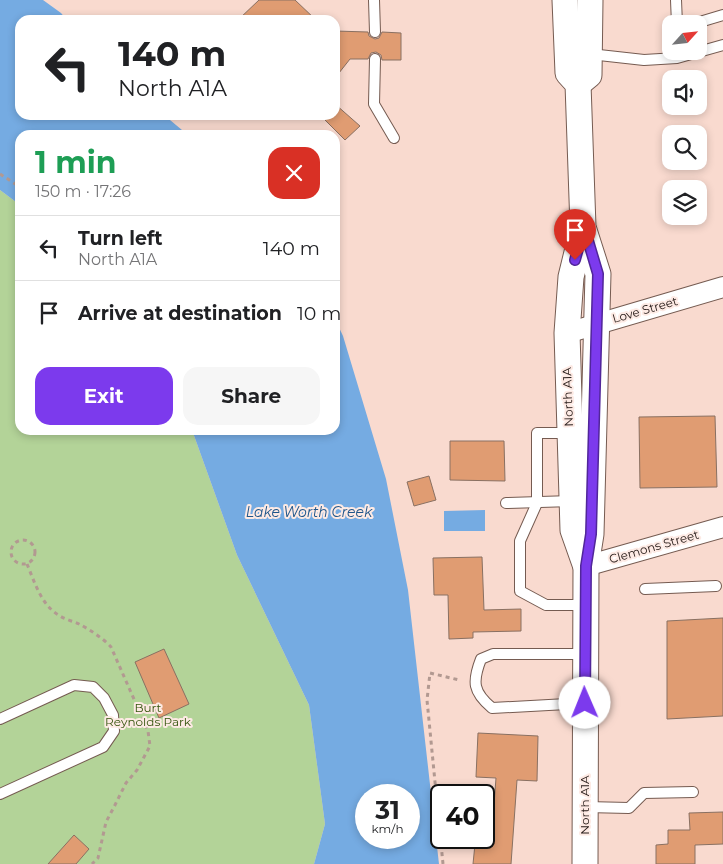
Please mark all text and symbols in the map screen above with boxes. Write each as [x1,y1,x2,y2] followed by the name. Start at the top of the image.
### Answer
[662,15,708,60] north arrow
[662,15,707,225] map controls
[118,32,226,75] text: 140 m
[35,35,100,100] icon: left
[662,70,707,115] button: sound
[118,75,227,102] text: North A1A
[662,125,707,170] button: search
[35,144,116,181] text: 1 min
[268,147,320,199] button: close
[662,180,707,225] button: layers
[35,182,131,201] text: 150 m · 17:26
[554,209,596,260] pin
[561,216,589,244] icon: arrive
[78,227,163,250] text: Turn left
[35,234,63,262] icon: left
[263,237,320,260] text: 140 m
[78,250,157,269] text: North A1A
[610,293,679,326] street label: Love Street
[35,299,63,327] icon: arrive
[78,302,282,325] text: Arrive at destination
[297,302,342,325] text: 10 m
[35,367,173,425] button: Exit
[183,367,320,425] button: Share
[559,367,576,427] street label: North A1A
[246,503,373,521] water label: Lake Worth Creek
[607,527,701,566] street label: Clemons Street
[558,676,610,728] position arrow
[105,700,192,729] park label: Burt Reynolds Park
[577,775,592,835] street label: North A1A
[430,784,495,849] speed limit sign: 40
[375,795,400,825] text: 31
[371,821,404,836] text: km/h

